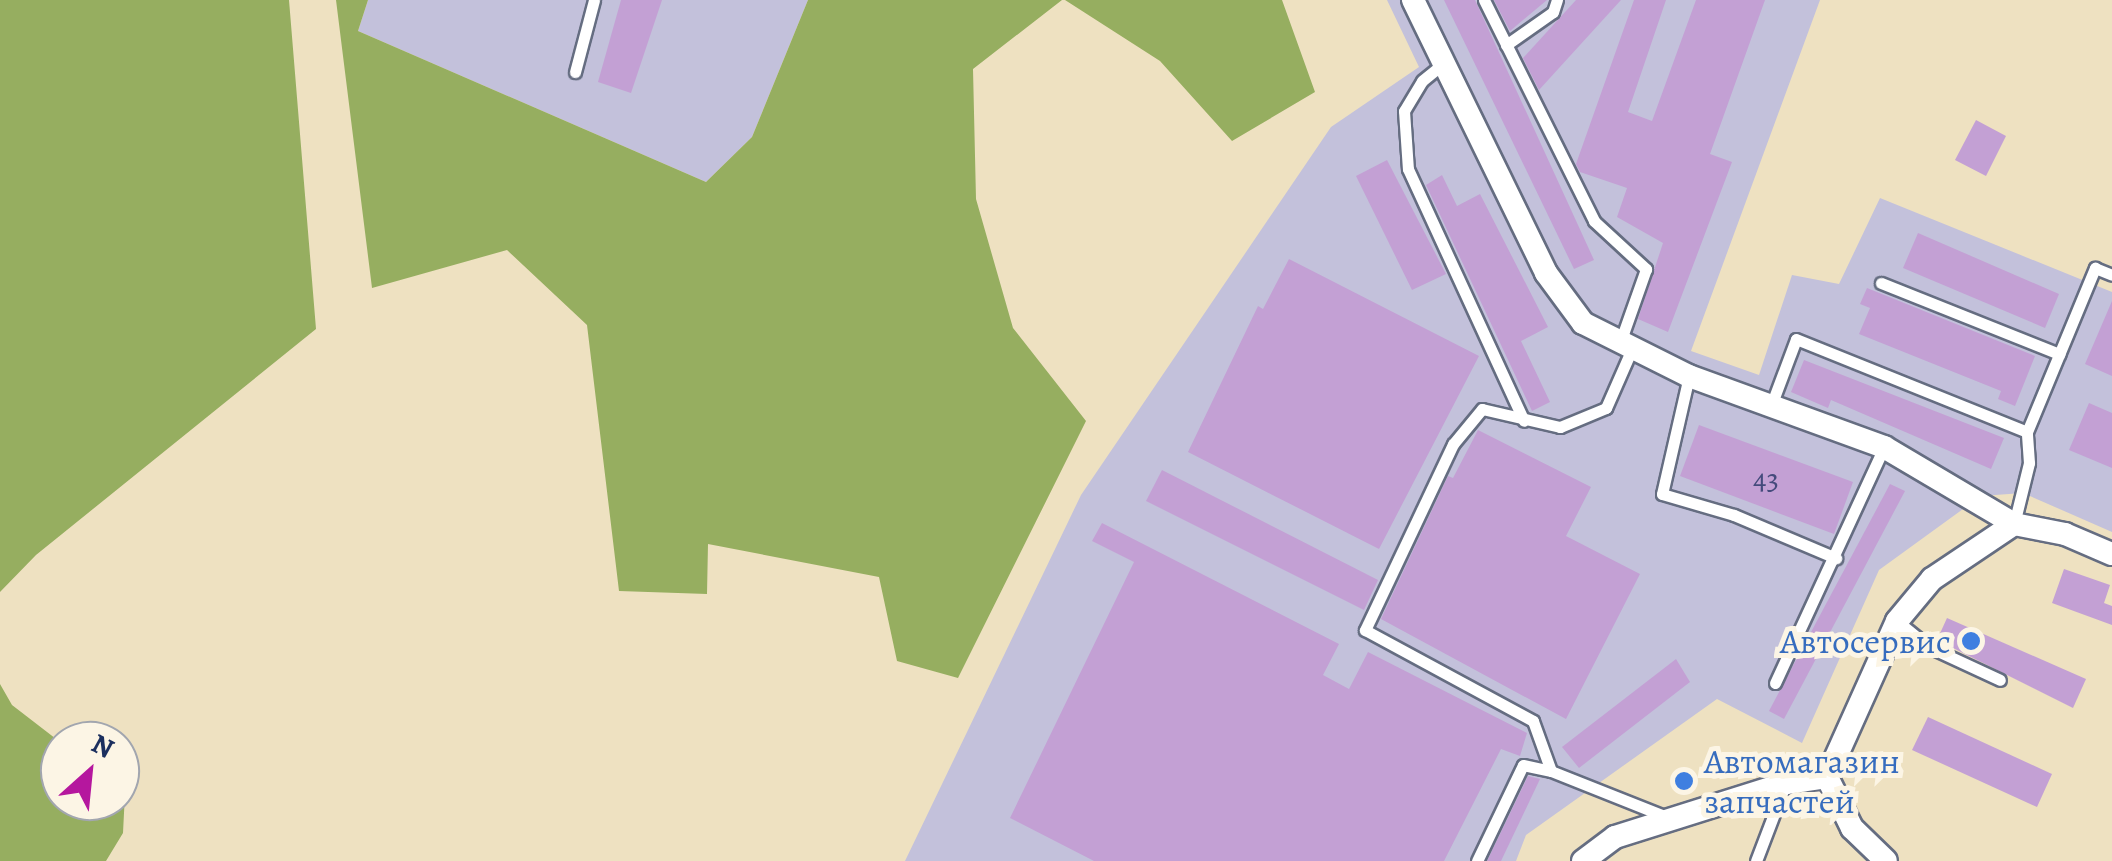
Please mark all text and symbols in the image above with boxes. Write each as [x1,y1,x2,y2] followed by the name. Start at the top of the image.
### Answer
[1753,461,1779,497] house number: 43
[1780,620,1951,662] place label: Автосервис
[1960,630,1982,652] marker: Автосервис
[40,721,140,821] north arrow
[85,724,120,768] text: N
[1704,740,1900,822] place label: Автомагазин запчастей
[1673,770,1695,792] marker: Автомагазин запчастей

